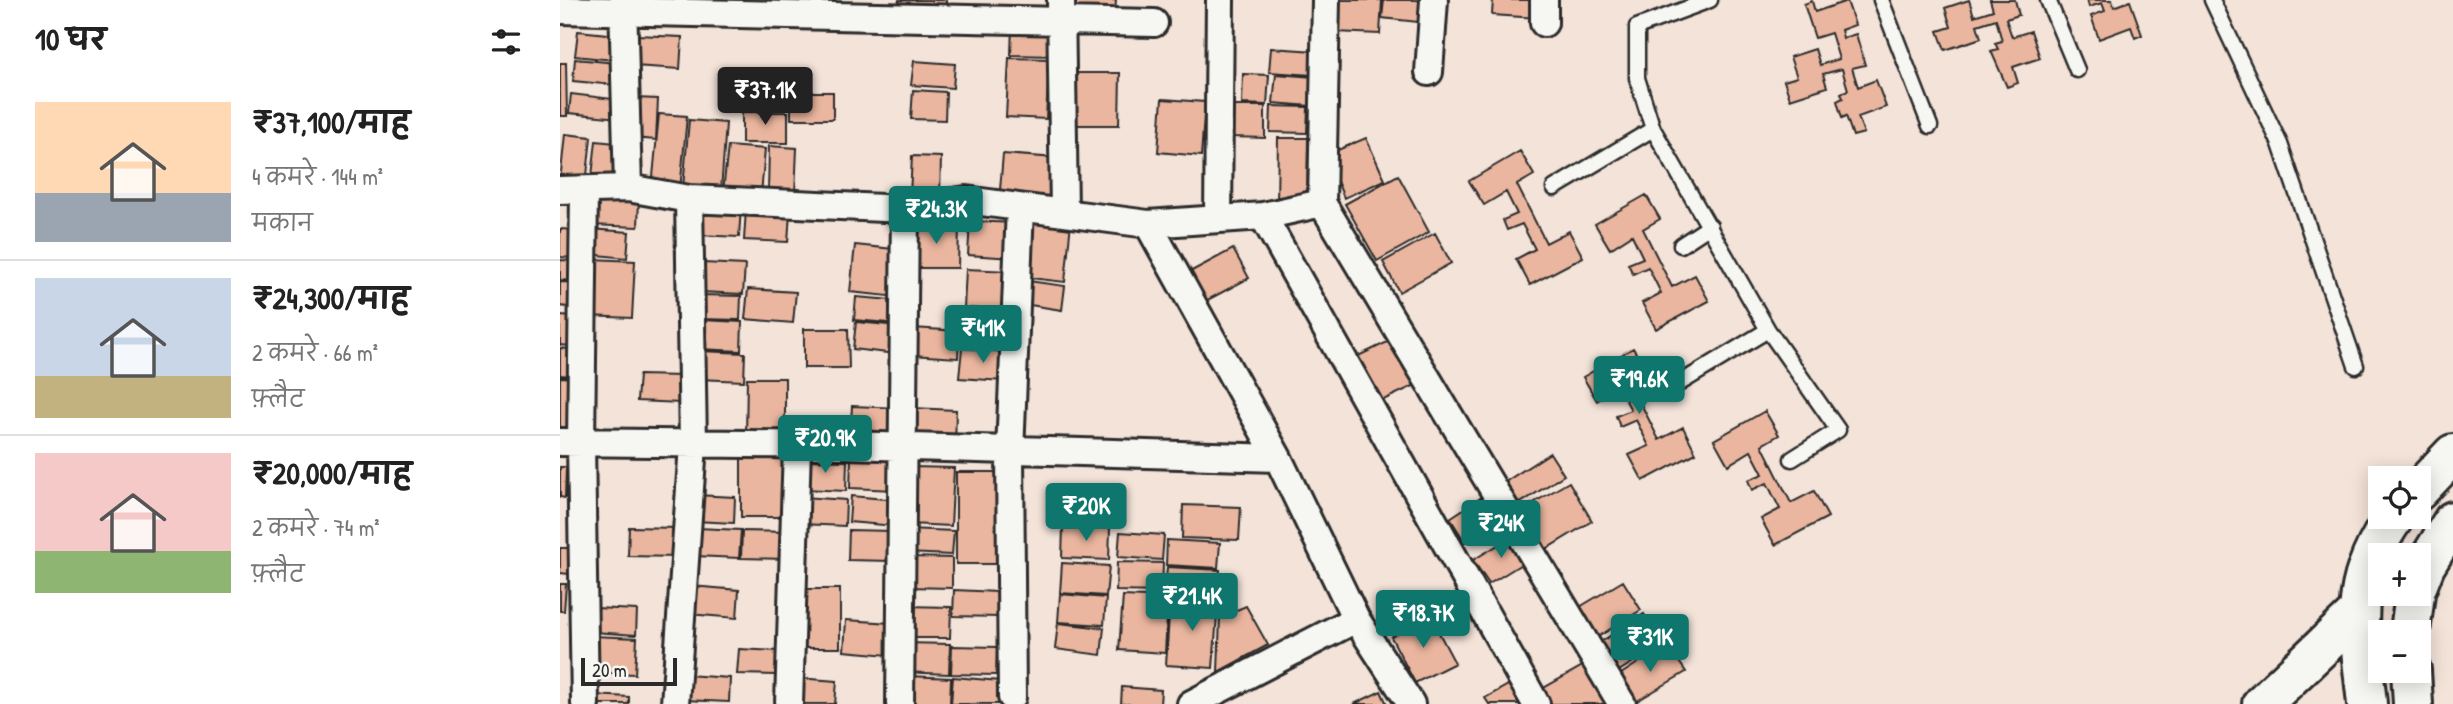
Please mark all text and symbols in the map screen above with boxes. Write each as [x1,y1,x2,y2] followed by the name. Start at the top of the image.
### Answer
[35,19,106,59] text: 10 घर
[487,23,525,61] icon: filters
[708,68,822,127] pin: ₹37.1K
[734,74,796,105] text: ₹37.1K
[252,102,410,142] text: ₹37,100/माह
[91,130,175,214] icon: home
[252,161,383,192] text: 4 कमरे · 144 m²
[879,187,993,246] pin: ₹24.3K
[905,193,967,224] text: ₹24.3K
[252,207,313,238] text: मकान
[252,278,410,318] text: ₹24,300/माह
[91,306,175,390] icon: home
[942,306,1024,365] pin: ₹41K
[961,312,1005,343] text: ₹41K
[252,337,378,368] text: 2 कमरे · 66 m²
[1582,356,1696,416] pin: ₹19.6K
[1610,363,1668,394] text: ₹19.6K
[252,383,304,414] text: फ़्लैट
[768,416,882,475] pin: ₹20.9K
[794,422,856,453] text: ₹20.9K
[252,453,412,493] text: ₹20,000/माह
[2368,466,2431,683] map controls
[2368,466,2431,529] button: locate
[91,481,175,565] icon: home
[1045,484,1127,543] pin: ₹20K
[1062,490,1110,521] text: ₹20K
[1460,500,1542,560] pin: ₹24K
[1477,507,1525,538] text: ₹24K
[252,512,380,543] text: 2 कमरे · 74 m²
[2368,543,2431,606] button: +
[252,558,304,589] text: फ़्लैट
[1135,574,1249,633] pin: ₹21.4K
[1162,580,1222,611] text: ₹21.4K
[1366,590,1480,650] pin: ₹18.7K
[1392,597,1454,628] text: ₹18.7K
[1609,614,1691,674] pin: ₹31K
[2368,620,2431,683] button: −
[1627,621,1673,652] text: ₹31K
[581,655,677,687] scale bar
[592,657,627,683] text: 20 m

